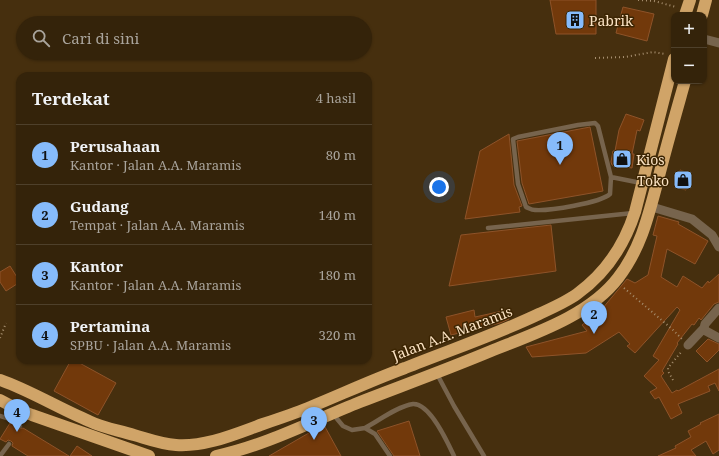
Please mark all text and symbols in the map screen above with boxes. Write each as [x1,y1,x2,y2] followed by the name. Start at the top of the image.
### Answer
[564,9,586,31] building icon: Pabrik
[589,11,634,30] place label: Pabrik
[671,12,707,84] map controls
[671,12,707,48] button: +
[16,16,372,60] search box
[30,27,52,49] icon: search
[62,28,139,48] text: Cari di sini
[671,48,707,84] button: −
[32,87,110,110] text: Terdekat
[316,89,356,107] text: 4 hasil
[547,132,573,165] pin: 1
[70,136,160,156] text: Perusahaan
[41,146,49,164] text: 1
[326,146,356,164] text: 80 m
[611,148,633,170] shop icon: Kios
[636,150,665,169] place label: Kios
[70,156,241,174] text: Kantor · Jalan A.A. Maramis
[672,169,694,191] shop icon: Toko
[637,171,669,190] place label: Toko
[429,177,449,197] your location
[70,196,129,216] text: Gudang
[41,206,49,224] text: 2
[319,206,356,224] text: 140 m
[70,216,245,234] text: Tempat · Jalan A.A. Maramis
[70,256,123,276] text: Kantor
[41,266,49,284] text: 3
[319,266,356,284] text: 180 m
[70,276,241,294] text: Kantor · Jalan A.A. Maramis
[388,301,515,365] street label: Jalan A.A. Maramis
[581,301,607,334] pin: 2
[70,316,150,336] text: Pertamina
[41,326,49,344] text: 4
[319,326,356,344] text: 320 m
[70,336,231,354] text: SPBU · Jalan A.A. Maramis
[4,399,30,432] pin: 4
[301,407,327,440] pin: 3

